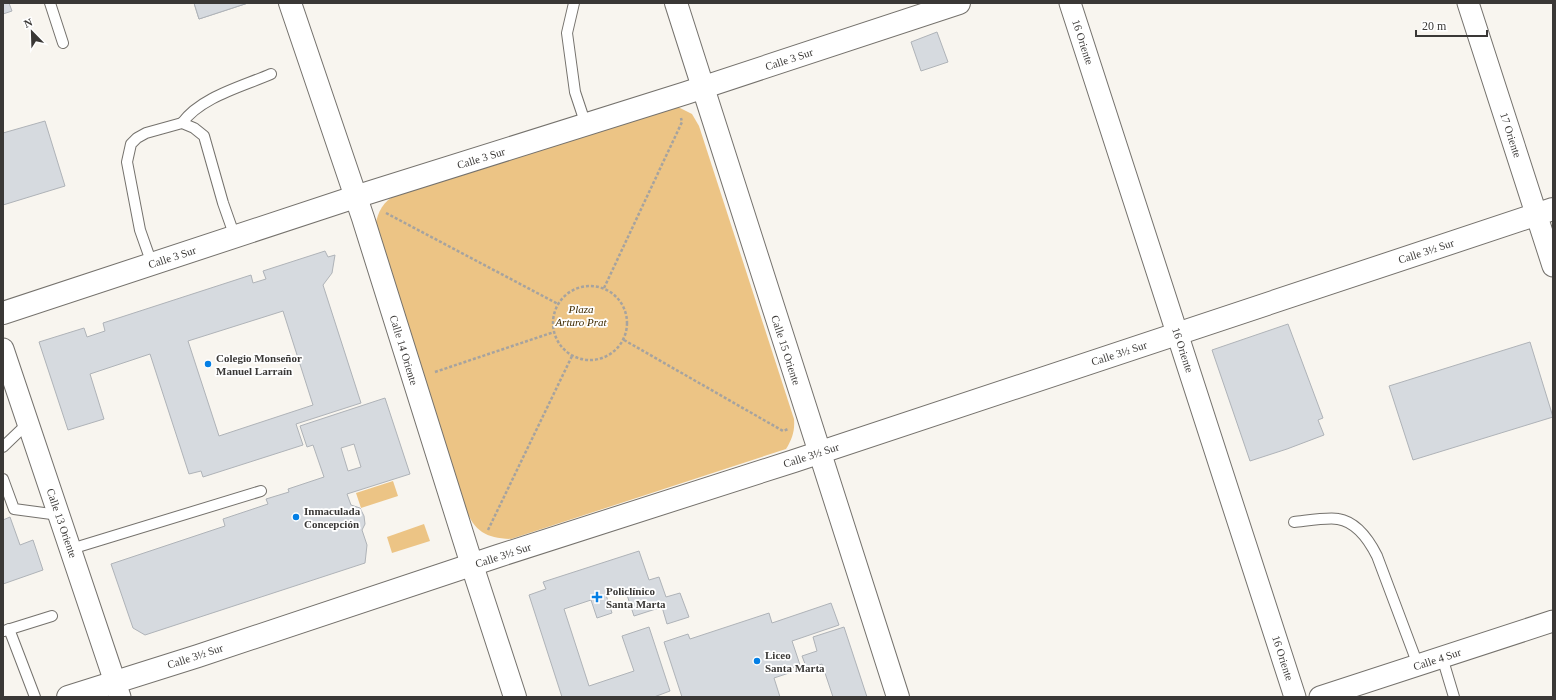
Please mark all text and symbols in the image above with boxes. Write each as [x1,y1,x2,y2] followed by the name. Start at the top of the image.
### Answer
[12,12,52,52] north arrow
[1416,12,1487,38] scale bar
[22,16,34,30] text: N
[1070,18,1096,66] street label: 16 Oriente
[1422,19,1447,33] text: 20 m
[764,46,815,72] street label: Calle 3 Sur
[1498,111,1524,159] street label: 17 Oriente
[456,145,507,171] street label: Calle 3 Sur
[1397,236,1456,266] street label: Calle 3½ Sur
[147,244,198,270] street label: Calle 3 Sur
[554,303,608,328] park label: Plaza Arturo Prat
[388,313,420,387] street label: Calle 14 Oriente
[769,314,803,387] street label: Calle 15 Oriente
[1170,326,1196,374] street label: 16 Oriente
[1090,338,1149,368] street label: Calle 3½ Sur
[216,352,302,377] place label: Colegio Monseñor Manuel Larraín
[203,359,213,369] marker: Colegio Monseñor Manuel Larraín
[782,440,841,470] street label: Calle 3½ Sur
[44,487,80,559] street label: Calle 13 Oriente
[304,505,361,530] place label: Inmaculada Concepción
[291,512,301,522] marker: Inmaculada Concepción
[474,540,533,570] street label: Calle 3½ Sur
[606,585,666,610] place label: Policlínico Santa Marta
[591,591,603,603] marker: Policlínico Santa Marta
[1270,634,1296,682] street label: 16 Oriente
[166,641,225,671] street label: Calle 3½ Sur
[1412,646,1463,672] street label: Calle 4 Sur
[765,649,825,674] place label: Liceo Santa Marta
[752,656,762,666] marker: Liceo Santa Marta

